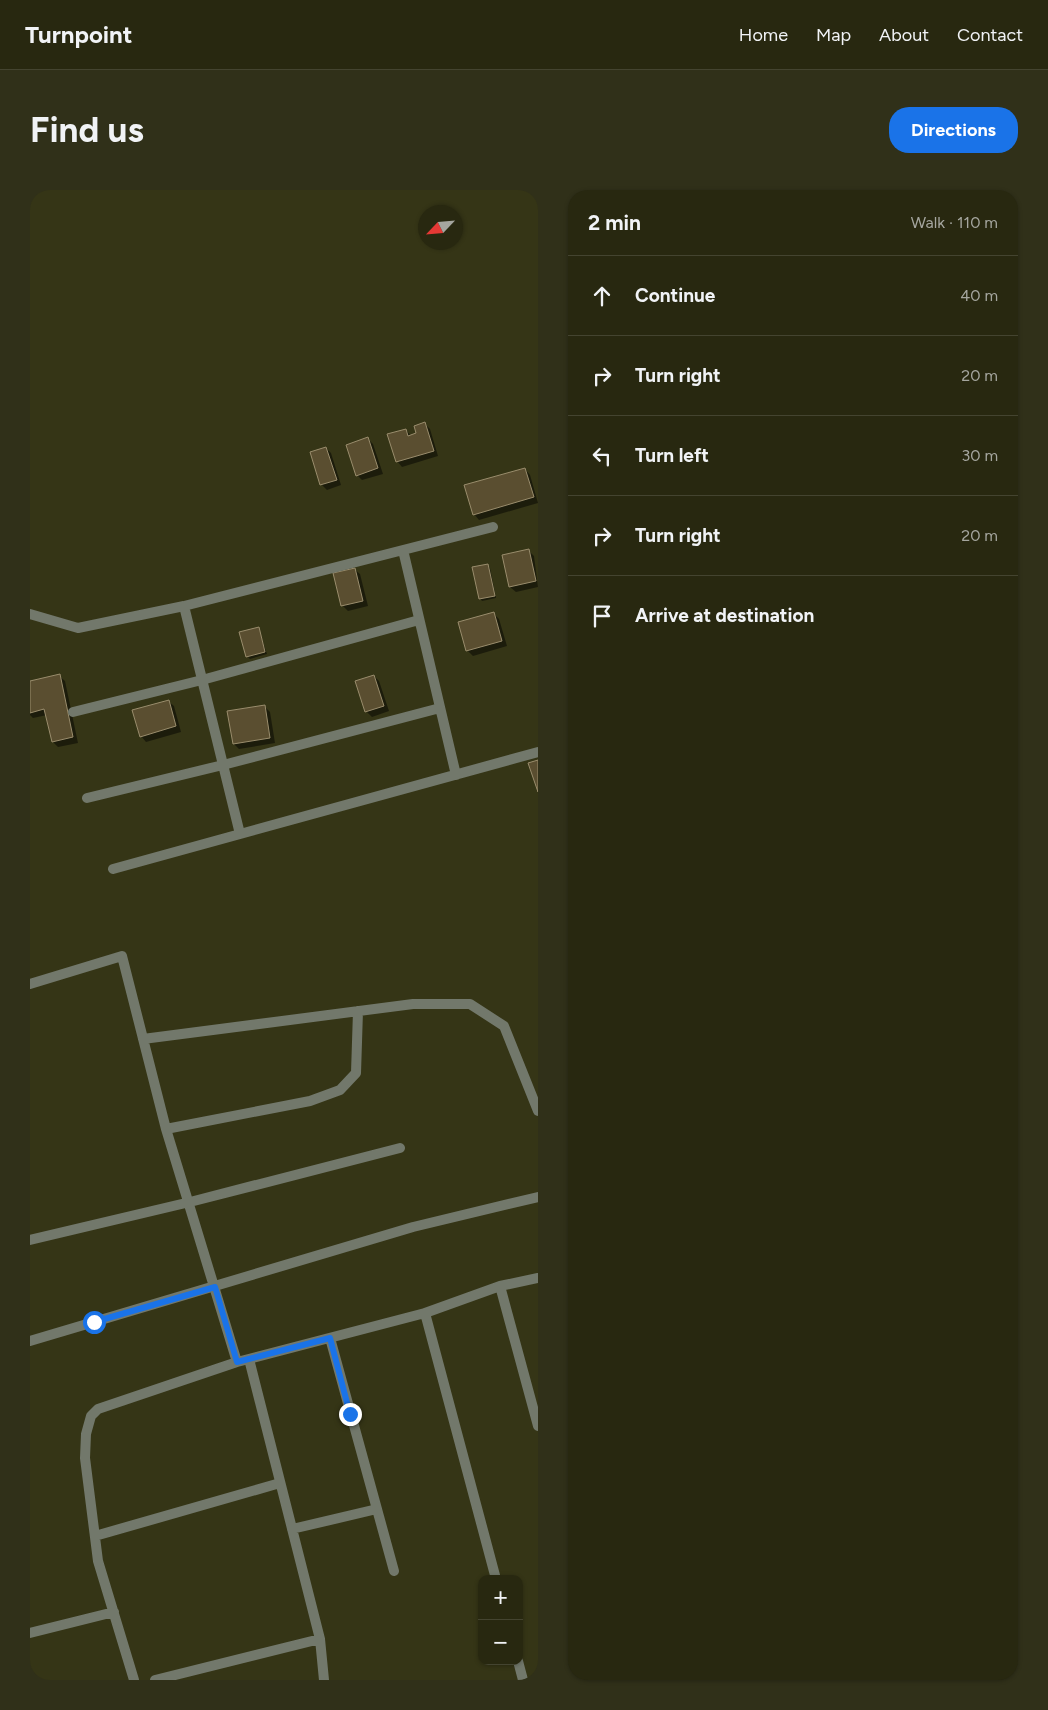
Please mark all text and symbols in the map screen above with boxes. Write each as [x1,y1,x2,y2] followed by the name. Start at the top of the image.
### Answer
[25,20,132,49] text: Turnpoint
[739,24,788,46] text: Home
[816,24,851,46] text: Map
[879,24,929,46] text: About
[957,24,1023,46] text: Contact
[889,107,1018,153] button: Directions
[30,109,144,151] text: Find us
[418,205,463,250] north arrow
[588,210,641,235] text: 2 min
[911,213,998,232] text: Walk · 110 m
[588,282,616,310] icon: ahead
[635,284,715,307] text: Continue
[960,286,998,305] text: 40 m
[588,362,616,390] icon: right
[635,364,721,387] text: Turn right
[961,366,998,385] text: 20 m
[588,442,616,470] icon: left
[635,444,709,467] text: Turn left
[961,446,998,465] text: 30 m
[588,522,616,550] icon: right
[635,524,721,547] text: Turn right
[961,526,998,545] text: 20 m
[588,602,616,630] icon: arrive
[635,604,814,627] text: Arrive at destination
[83,1311,106,1334] route start
[339,1403,362,1426] route end
[478,1575,523,1665] map controls
[478,1575,523,1620] button: +
[478,1620,523,1665] button: −

